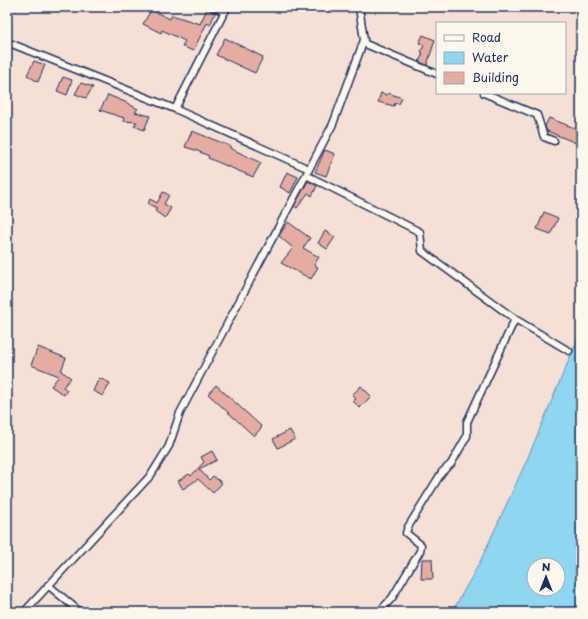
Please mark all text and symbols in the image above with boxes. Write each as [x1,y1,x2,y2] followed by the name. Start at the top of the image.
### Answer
[436,22,566,94] legend
[472,28,501,46] text: Road
[472,48,509,66] text: Water
[472,68,519,86] text: Building
[526,557,566,597] north arrow
[542,558,551,575] text: N

